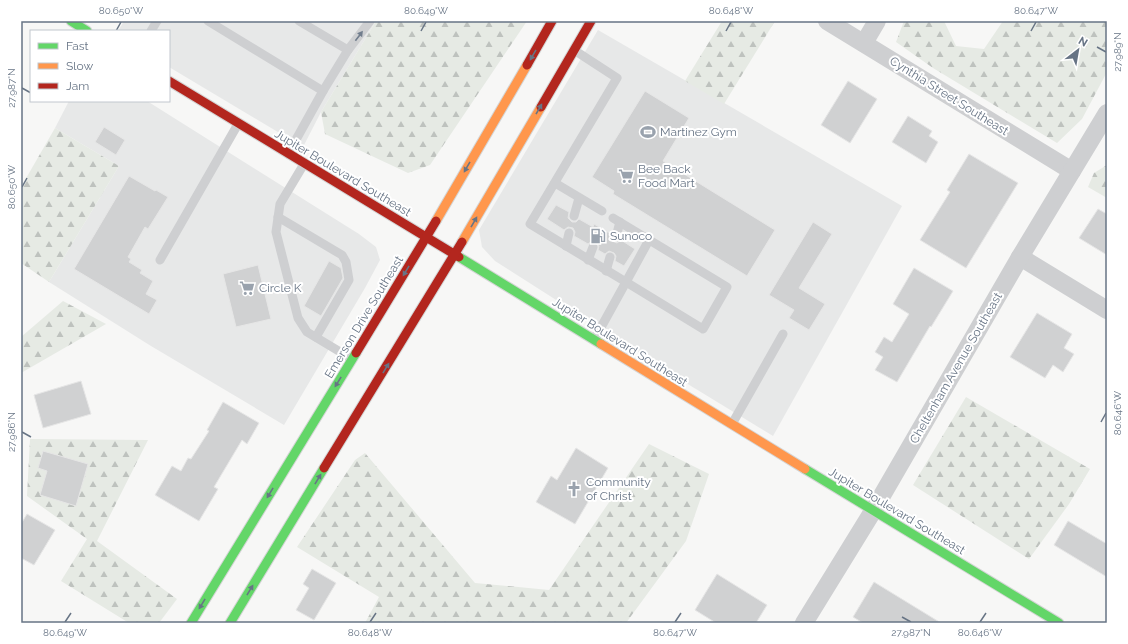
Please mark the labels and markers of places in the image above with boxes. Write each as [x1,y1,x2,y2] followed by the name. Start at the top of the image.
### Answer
[639,123,657,141] sports icon: Martinez Gym
[660,125,737,139] place label: Martinez Gym
[638,162,695,190] place label: Bee Back Food Mart
[617,167,635,185] supermarket icon: Bee Back Food Mart
[589,227,607,245] fuel station icon: Sunoco
[610,229,652,243] place label: Sunoco
[238,279,256,297] supermarket icon: Circle K
[259,281,302,295] place label: Circle K
[586,475,651,503] place label: Community of Christ
[565,480,583,498] church icon: Community of Christ

